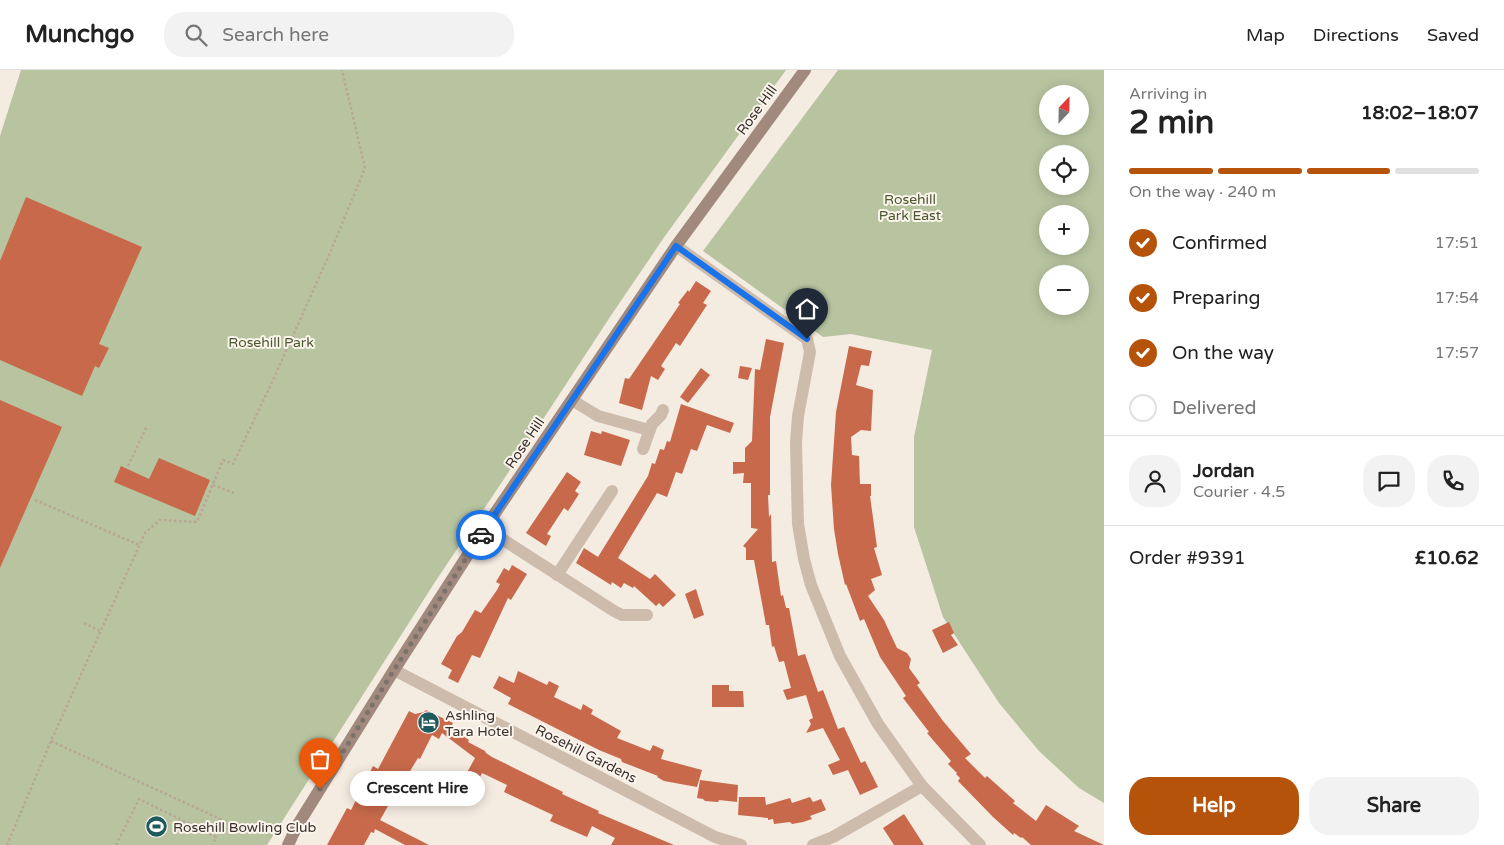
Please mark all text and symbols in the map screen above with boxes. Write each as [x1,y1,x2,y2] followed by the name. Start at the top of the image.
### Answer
[164,12,514,57] search box
[25,20,134,49] text: Munchgo
[182,21,210,49] icon: search
[222,24,329,46] text: Search here
[1246,24,1285,46] text: Map
[1313,24,1399,46] text: Directions
[1427,24,1479,46] text: Saved
[733,82,781,138] street label: Rose Hill
[1129,84,1207,104] text: Arriving in
[1039,85,1089,135] north arrow
[1039,85,1089,315] map controls
[1361,102,1479,124] text: 18:02–18:07
[1129,104,1214,142] text: 2 min
[1039,145,1089,195] button: locate
[1129,182,1276,202] text: On the way · 240 m
[879,191,942,224] park label: Rosehill Park East
[1039,205,1089,255] button: +
[1129,229,1157,257] icon: check
[1172,232,1267,254] text: Confirmed
[1435,233,1479,253] text: 17:51
[1039,265,1089,315] button: −
[1129,284,1157,312] icon: check
[1172,287,1261,309] text: Preparing
[786,288,828,339] pin
[1435,288,1479,308] text: 17:54
[793,295,821,323] icon: home
[228,334,314,351] park label: Rosehill Park
[1129,339,1157,367] icon: check
[1172,342,1274,364] text: On the way
[1435,343,1479,363] text: 17:57
[1172,397,1257,419] text: Delivered
[502,414,548,472] street label: Rose Hill
[1129,455,1181,507] button: person
[1363,455,1415,507] button: chat
[1427,455,1479,507] button: phone
[1193,460,1255,482] text: Jordan
[1193,482,1285,502] text: Courier · 4.5
[456,510,506,560] courier
[467,521,495,549] icon: car
[1129,547,1246,569] text: Order #9391
[1415,547,1479,569] text: £10.62
[445,707,513,740] place label: Ashling Tara Hotel
[417,711,441,735] hotel icon: Ashling Tara Hotel
[533,721,640,787] street label: Rosehill Gardens
[299,738,341,789] pin
[306,745,334,773] icon: bag
[350,772,485,806] callout: Crescent Hire
[1129,777,1299,835] button: Help
[1309,777,1479,835] button: Share
[367,778,468,798] text: Crescent Hire
[145,815,169,839] sports icon: Rosehill Bowling Club
[173,819,317,836] place label: Rosehill Bowling Club

